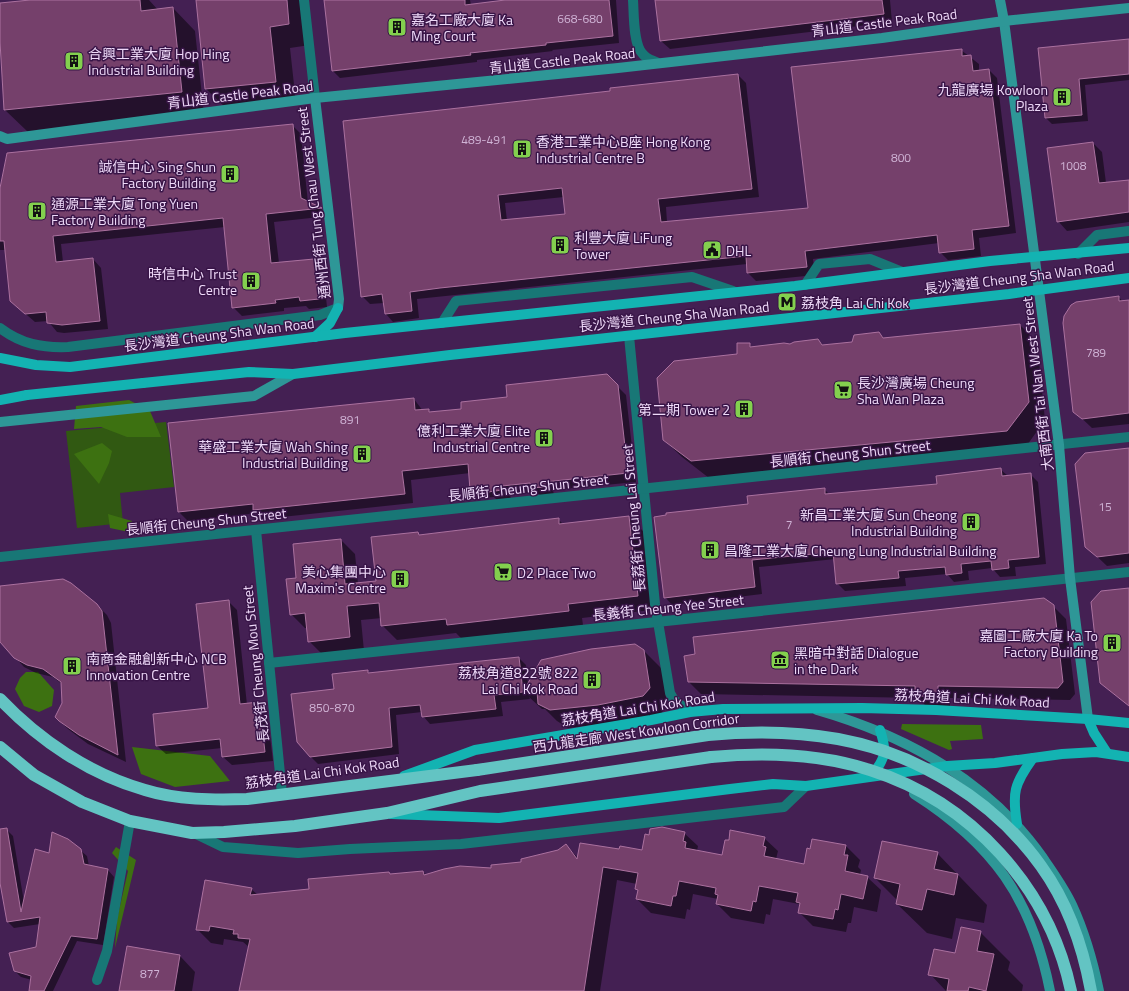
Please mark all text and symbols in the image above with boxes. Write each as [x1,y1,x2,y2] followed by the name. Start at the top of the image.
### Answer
[810,3,958,41] street label: 青山道 Castle Peak Road
[411,9,513,46] place label: 嘉名工廠大廈 Ka Ming Court
[557,9,603,28] house number: 668-680
[386,16,408,38] building icon: 嘉名工廠大廈 Ka Ming Court
[488,42,636,78] street label: 青山道 Castle Peak Road
[88,43,230,80] place label: 合興工業大廈 Hop Hing Industrial Building
[63,50,85,72] building icon: 合興工業大廈 Hop Hing Industrial Building
[166,75,314,113] street label: 青山道 Castle Peak Road
[938,79,1048,116] place label: 九龍廣場 Kowloon Plaza
[1051,86,1073,108] building icon: 九龍廣場 Kowloon Plaza
[291,106,335,300] street label: 通州西街 Tung Chau West Street
[461,130,507,149] house number: 489-491
[536,131,710,168] place label: 香港工業中心B座 Hong Kong Industrial Centre B
[511,138,533,160] building icon: 香港工業中心B座 Hong Kong Industrial Centre B
[891,148,911,167] house number: 800
[98,156,216,193] place label: 誠信中心 Sing Shun Factory Building
[1060,156,1087,175] house number: 1008
[219,163,241,185] building icon: 誠信中心 Sing Shun Factory Building
[51,193,198,230] place label: 通源工業大廈 Tong Yuen Factory Building
[26,200,48,222] building icon: 通源工業大廈 Tong Yuen Factory Building
[574,227,672,264] place label: 利豐大廈 LiFung Tower
[549,234,571,256] building icon: 利豐大廈 LiFung Tower
[701,239,723,261] public building icon: DHL
[726,240,751,261] place label: DHL
[923,255,1115,299] street label: 長沙灣道 Cheung Sha Wan Road
[148,263,237,300] place label: 時信中心 Trust Centre
[240,270,262,292] building icon: 時信中心 Trust Centre
[776,291,798,313] metro station icon: 荔枝角 Lai Chi Kok
[801,292,909,313] place label: 荔枝角 Lai Chi Kok
[578,296,770,336] street label: 長沙灣道 Cheung Sha Wan Road
[1016,296,1058,472] street label: 大南西街 Tai Nan West Street
[123,312,315,356] street label: 長沙灣道 Cheung Sha Wan Road
[1086,343,1106,362] house number: 789
[857,372,974,409] place label: 長沙灣廣場 Cheung Sha Wan Plaza
[832,379,854,401] supermarket icon: 長沙灣廣場 Cheung Sha Wan Plaza
[733,398,755,420] building icon: 第二期 Tower 2
[638,399,730,420] place label: 第二期 Tower 2
[340,410,360,429] house number: 891
[417,420,530,457] place label: 億利工業大廈 Elite Industrial Centre
[533,427,555,449] building icon: 億利工業大廈 Elite Industrial Centre
[768,434,932,472] street label: 長順街 Cheung Shun Street
[198,436,348,473] place label: 華盛工業大廈 Wah Shing Industrial Building
[351,443,373,465] building icon: 華盛工業大廈 Wah Shing Industrial Building
[616,443,650,593] street label: 長荔街 Cheung Lai Street
[446,468,610,506] street label: 長順街 Cheung Shun Street
[1098,497,1112,516] house number: 15
[124,502,288,540] street label: 長順街 Cheung Shun Street
[800,504,957,541] place label: 新昌工業大廈 Sun Cheong Industrial Building
[960,511,982,533] building icon: 新昌工業大廈 Sun Cheong Industrial Building
[786,515,792,534] house number: 7
[699,539,721,561] building icon: 昌隆工業大廈 Cheung Lung Industrial Building
[724,540,996,561] place label: 昌隆工業大廈 Cheung Lung Industrial Building
[295,561,386,598] place label: 美心集團中心 Maxim's Centre
[492,561,514,583] supermarket icon: D2 Place Two
[517,562,596,583] place label: D2 Place Two
[389,568,411,590] building icon: 美心集團中心 Maxim's Centre
[236,584,274,744] street label: 長茂街 Cheung Mou Street
[591,589,745,625] street label: 長義街 Cheung Yee Street
[979,625,1098,662] place label: 嘉圖工廠大廈 Ka To Factory Building
[1101,632,1123,654] building icon: 嘉圖工廠大廈 Ka To Factory Building
[794,642,919,679] place label: 黑暗中對話 Dialogue in the Dark
[86,648,227,685] place label: 南商金融創新中心 NCB Innovation Centre
[769,649,791,671] museum icon: 黑暗中對話 Dialogue in the Dark
[61,655,83,677] building icon: 南商金融創新中心 NCB Innovation Centre
[458,662,578,699] place label: 荔枝角道822號 822 Lai Chi Kok Road
[581,669,603,691] building icon: 荔枝角道822號 822 Lai Chi Kok Road
[894,683,1050,713] street label: 荔枝角道 Lai Chi Kok Road
[560,685,716,731] street label: 荔枝角道 Lai Chi Kok Road
[309,698,355,717] house number: 850-870
[531,707,741,757] street label: 西九龍走廊 West Kowloon Corridor
[244,751,400,793] street label: 荔枝角道 Lai Chi Kok Road
[140,964,160,983] house number: 877

